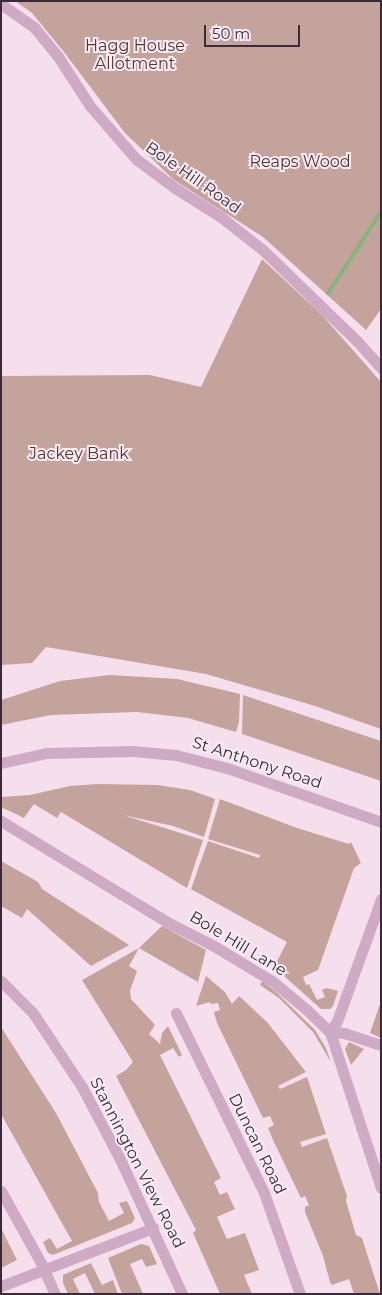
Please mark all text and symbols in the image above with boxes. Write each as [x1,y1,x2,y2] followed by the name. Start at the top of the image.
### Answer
[207,15,303,47] scale bar
[212,24,250,43] text: 50 m
[85,36,185,74] park label: Hagg House Allotment
[142,138,244,218] street label: Bole Hill Road
[249,152,351,172] park label: Reaps Wood
[29,444,129,464] park label: Jackey Bank
[190,733,324,793] street label: St Anthony Road
[186,908,290,980] street label: Bole Hill Lane
[86,1074,188,1252] street label: Stannington View Road
[224,1090,290,1198] street label: Duncan Road

